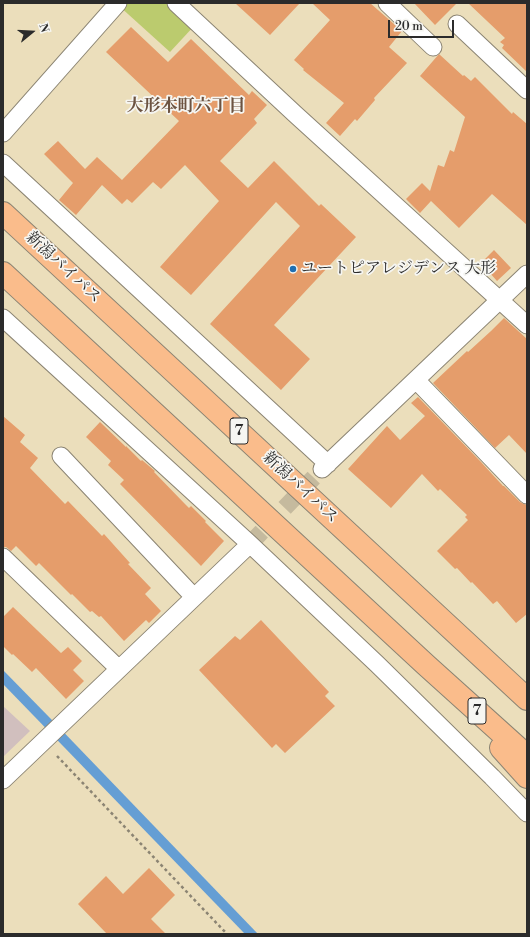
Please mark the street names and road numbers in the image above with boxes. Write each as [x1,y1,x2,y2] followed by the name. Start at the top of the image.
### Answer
[21,228,105,308] street label: 新潟バイパス
[230,418,248,444] road number: 7
[258,448,342,528] street label: 新潟バイパス
[468,698,486,724] road number: 7

